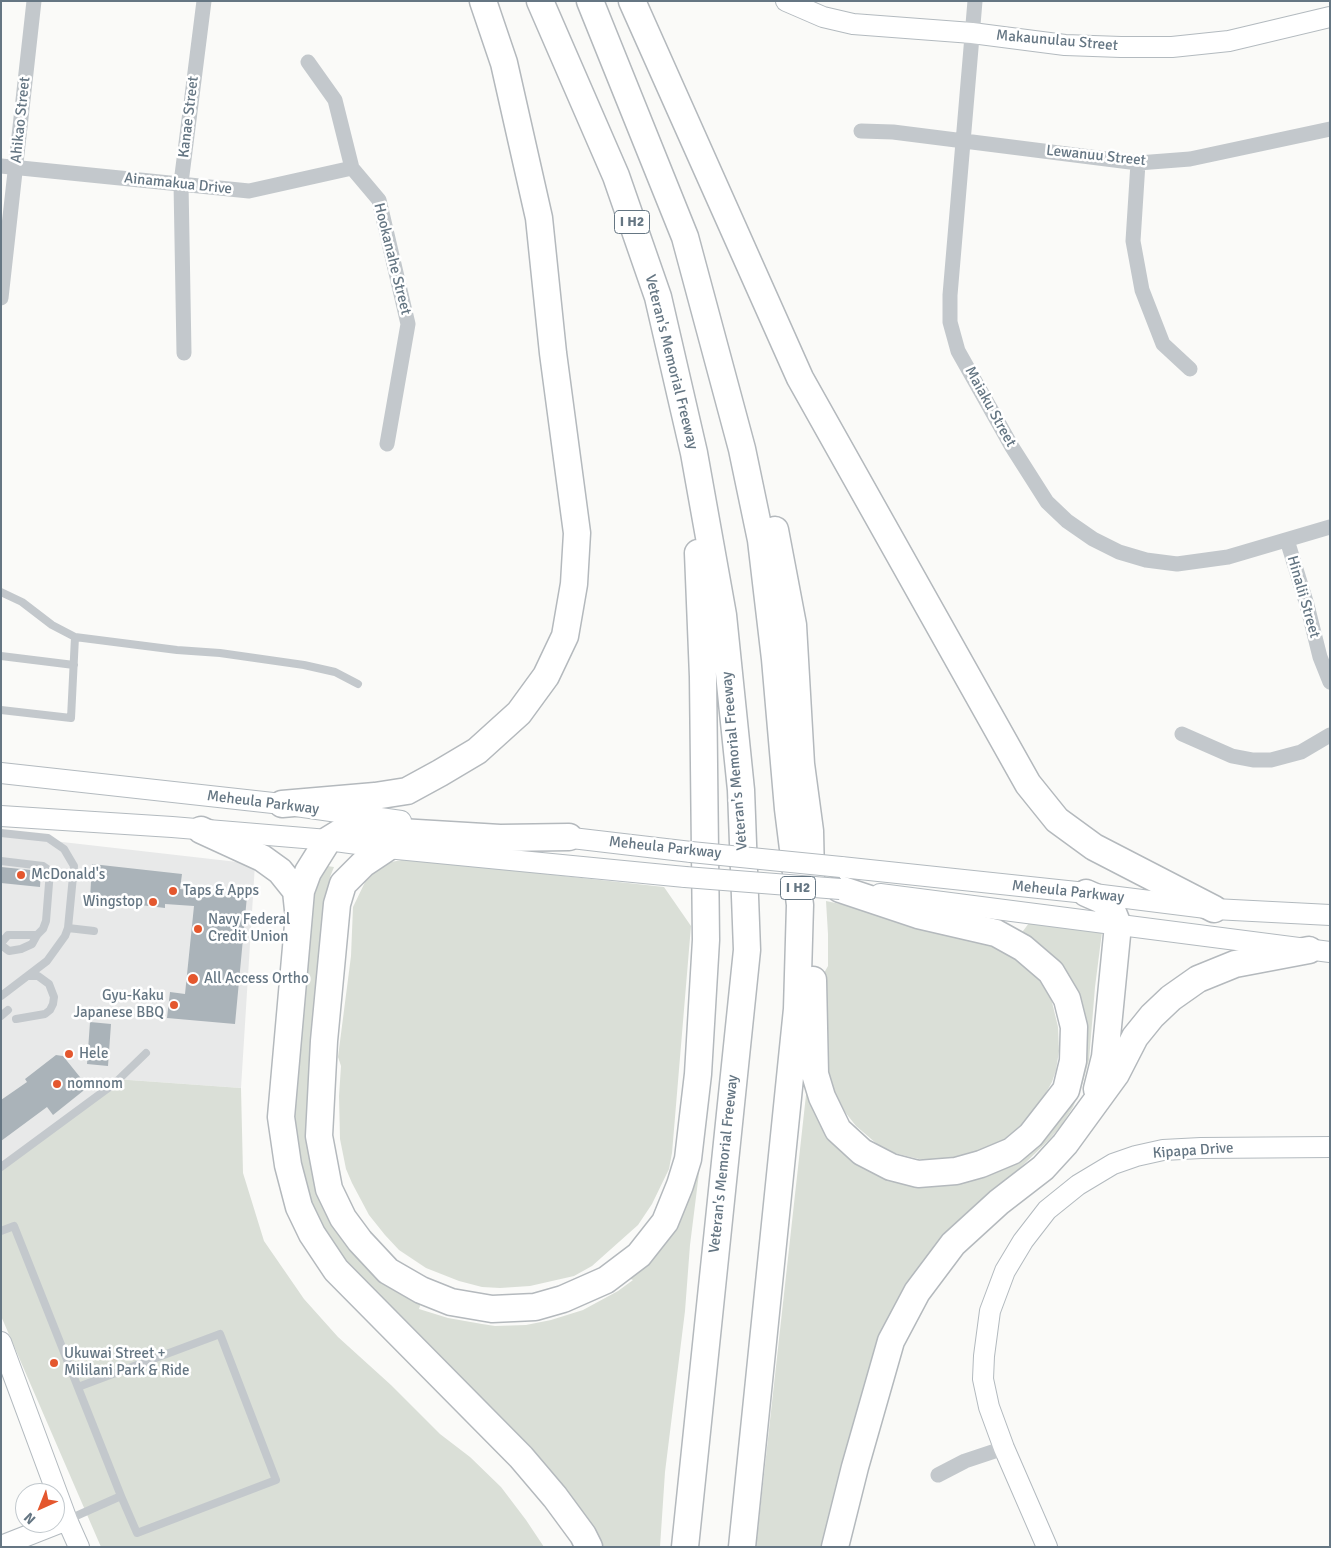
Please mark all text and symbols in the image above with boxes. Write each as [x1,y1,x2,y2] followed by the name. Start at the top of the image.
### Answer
[995,27,1119,55] street label: Makaunulau Street
[175,75,203,159] street label: Kanae Street
[8,76,34,164] street label: Ahikao Street
[1045,142,1147,170] street label: Lewanuu Street
[123,169,233,199] street label: Ainamakua Drive
[369,201,415,317] street label: Hookanahe Street
[614,210,650,233] road number: I H2
[641,273,701,451] street label: Veteran's Memorial Freeway
[960,364,1020,450] street label: Maiaku Street
[1283,554,1323,640] street label: Hinalii Street
[718,671,752,851] street label: Veteran's Memorial Freeway
[206,787,320,819] street label: Meheula Parkway
[608,833,722,863] street label: Meheula Parkway
[31,866,105,884] place label: McDonald's
[15,869,27,881] marker: McDonald's
[780,876,816,900] road number: I H2
[1011,877,1125,907] street label: Meheula Parkway
[183,882,259,900] place label: Taps & Apps
[167,885,179,897] marker: Taps & Apps
[83,893,143,911] place label: Wingstop
[147,896,159,908] marker: Wingstop
[208,911,290,946] place label: Navy Federal Credit Union
[192,923,204,935] marker: Navy Federal Credit Union
[204,970,309,988] place label: All Access Ortho
[186,972,200,986] marker: All Access Ortho
[74,987,164,1022] place label: Gyu-Kaku Japanese BBQ
[168,999,180,1011] marker: Gyu-Kaku Japanese BBQ
[79,1045,108,1063] place label: Hele
[63,1048,75,1060] marker: Hele
[706,1074,742,1254] street label: Veteran's Memorial Freeway
[67,1075,123,1093] place label: nomnom
[51,1078,63,1090] marker: nomnom
[1152,1139,1234,1163] street label: Kipapa Drive
[64,1345,189,1380] place label: Ukuwai Street + Mililani Park & Ride
[48,1357,60,1369] marker: Ukuwai Street + Mililani Park & Ride
[15,1483,65,1533] north arrow
[21,1509,39,1528] text: N

